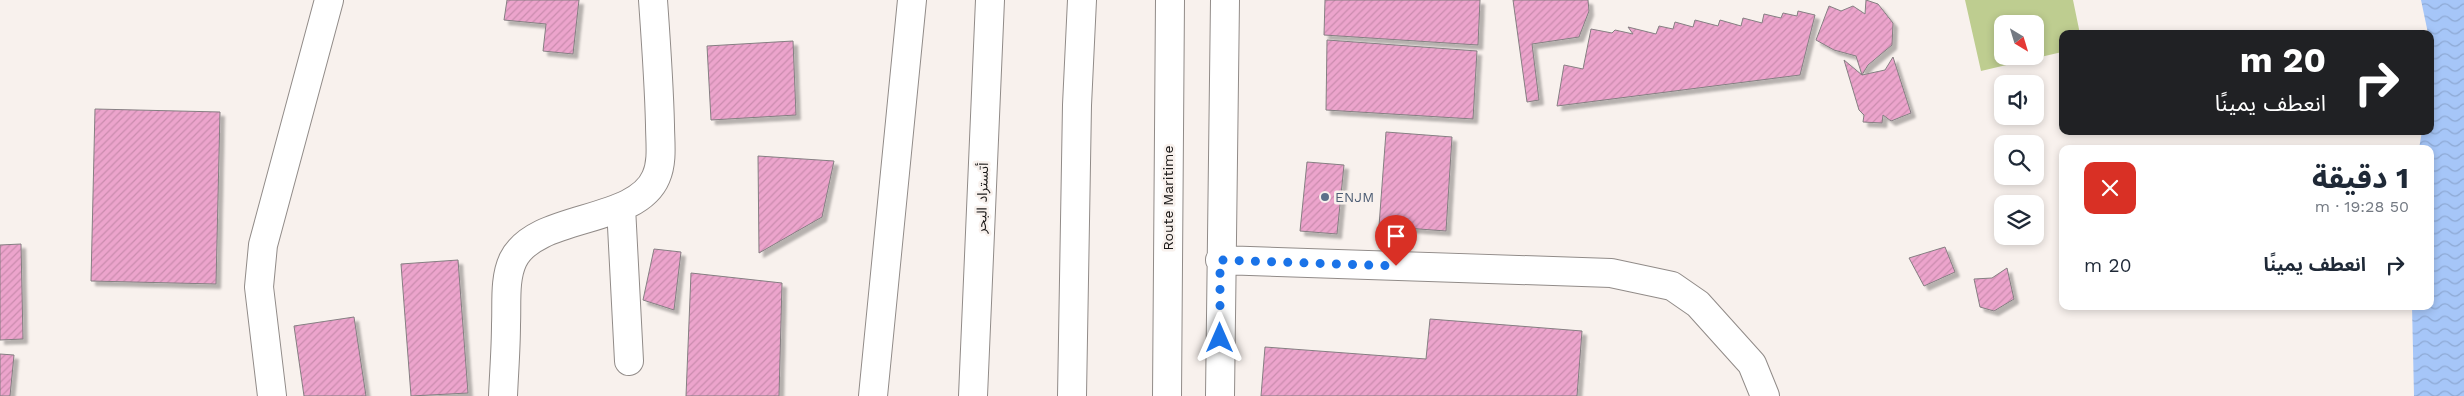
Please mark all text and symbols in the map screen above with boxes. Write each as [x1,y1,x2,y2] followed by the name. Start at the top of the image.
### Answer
[1994,15,2044,65] north arrow
[1994,15,2044,245] map controls
[2240,39,2326,81] text: 20 m
[2344,50,2409,115] icon: right
[1994,75,2044,125] button: sound
[2215,91,2326,116] text: انعطف يمينًا
[1994,135,2044,185] button: search
[1160,145,1176,251] street label: Route Maritime
[2312,160,2409,195] text: 1 دقيقة
[972,162,992,235] street label: أتستراد البحر
[2084,162,2136,214] button: close
[1335,189,1374,205] place label: ENJM
[1319,191,1331,203] marker: ENJM
[1994,195,2044,245] button: layers
[2315,197,2409,216] text: 50 m · 19:28
[1375,215,1417,266] pin
[1382,222,1410,250] icon: arrive
[2381,251,2409,279] icon: right
[2263,253,2366,276] text: انعطف يمينًا
[2084,254,2132,277] text: 20 m
[1193,311,1245,363] position arrow

